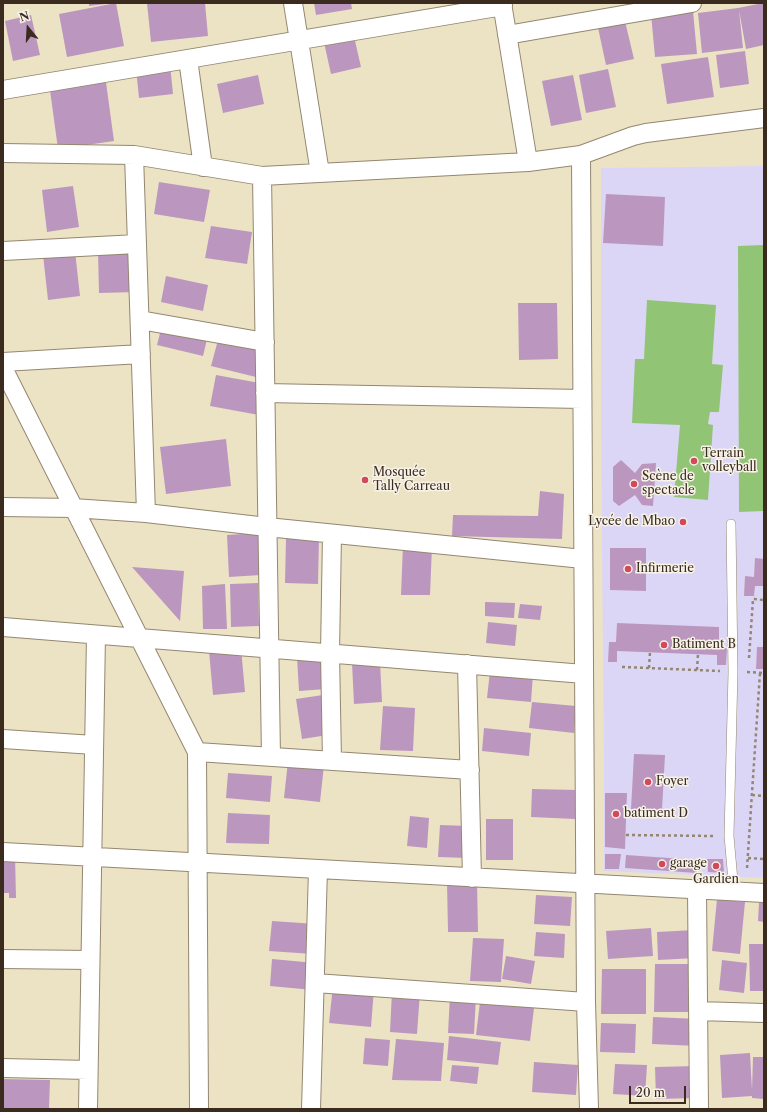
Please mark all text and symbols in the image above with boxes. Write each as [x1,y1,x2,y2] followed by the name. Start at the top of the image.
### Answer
[8,8,48,48] north arrow
[18,8,31,25] text: N
[702,447,757,475] place label: Terrain volleyball
[689,456,699,466] marker: Terrain volleyball
[373,466,450,494] place label: Mosquée Tally Carreau
[642,470,695,498] place label: Scène de spectacle
[360,475,370,485] marker: Mosquée Tally Carreau
[629,479,639,489] marker: Scène de spectacle
[588,515,675,529] place label: Lycée de Mbao
[678,517,688,527] marker: Lycée de Mbao
[636,562,694,576] place label: Infirmerie
[623,564,633,574] marker: Infirmerie
[672,638,736,652] place label: Batiment B
[659,640,669,650] marker: Batiment B
[656,775,688,789] place label: Foyer
[643,777,653,787] marker: Foyer
[624,807,688,821] place label: batiment D
[611,809,621,819] marker: batiment D
[670,857,707,871] place label: garage
[657,859,667,869] marker: garage
[711,861,721,871] marker: Gardien
[693,873,739,887] place label: Gardien
[631,1078,688,1104] scale bar
[636,1085,665,1100] text: 20 m

